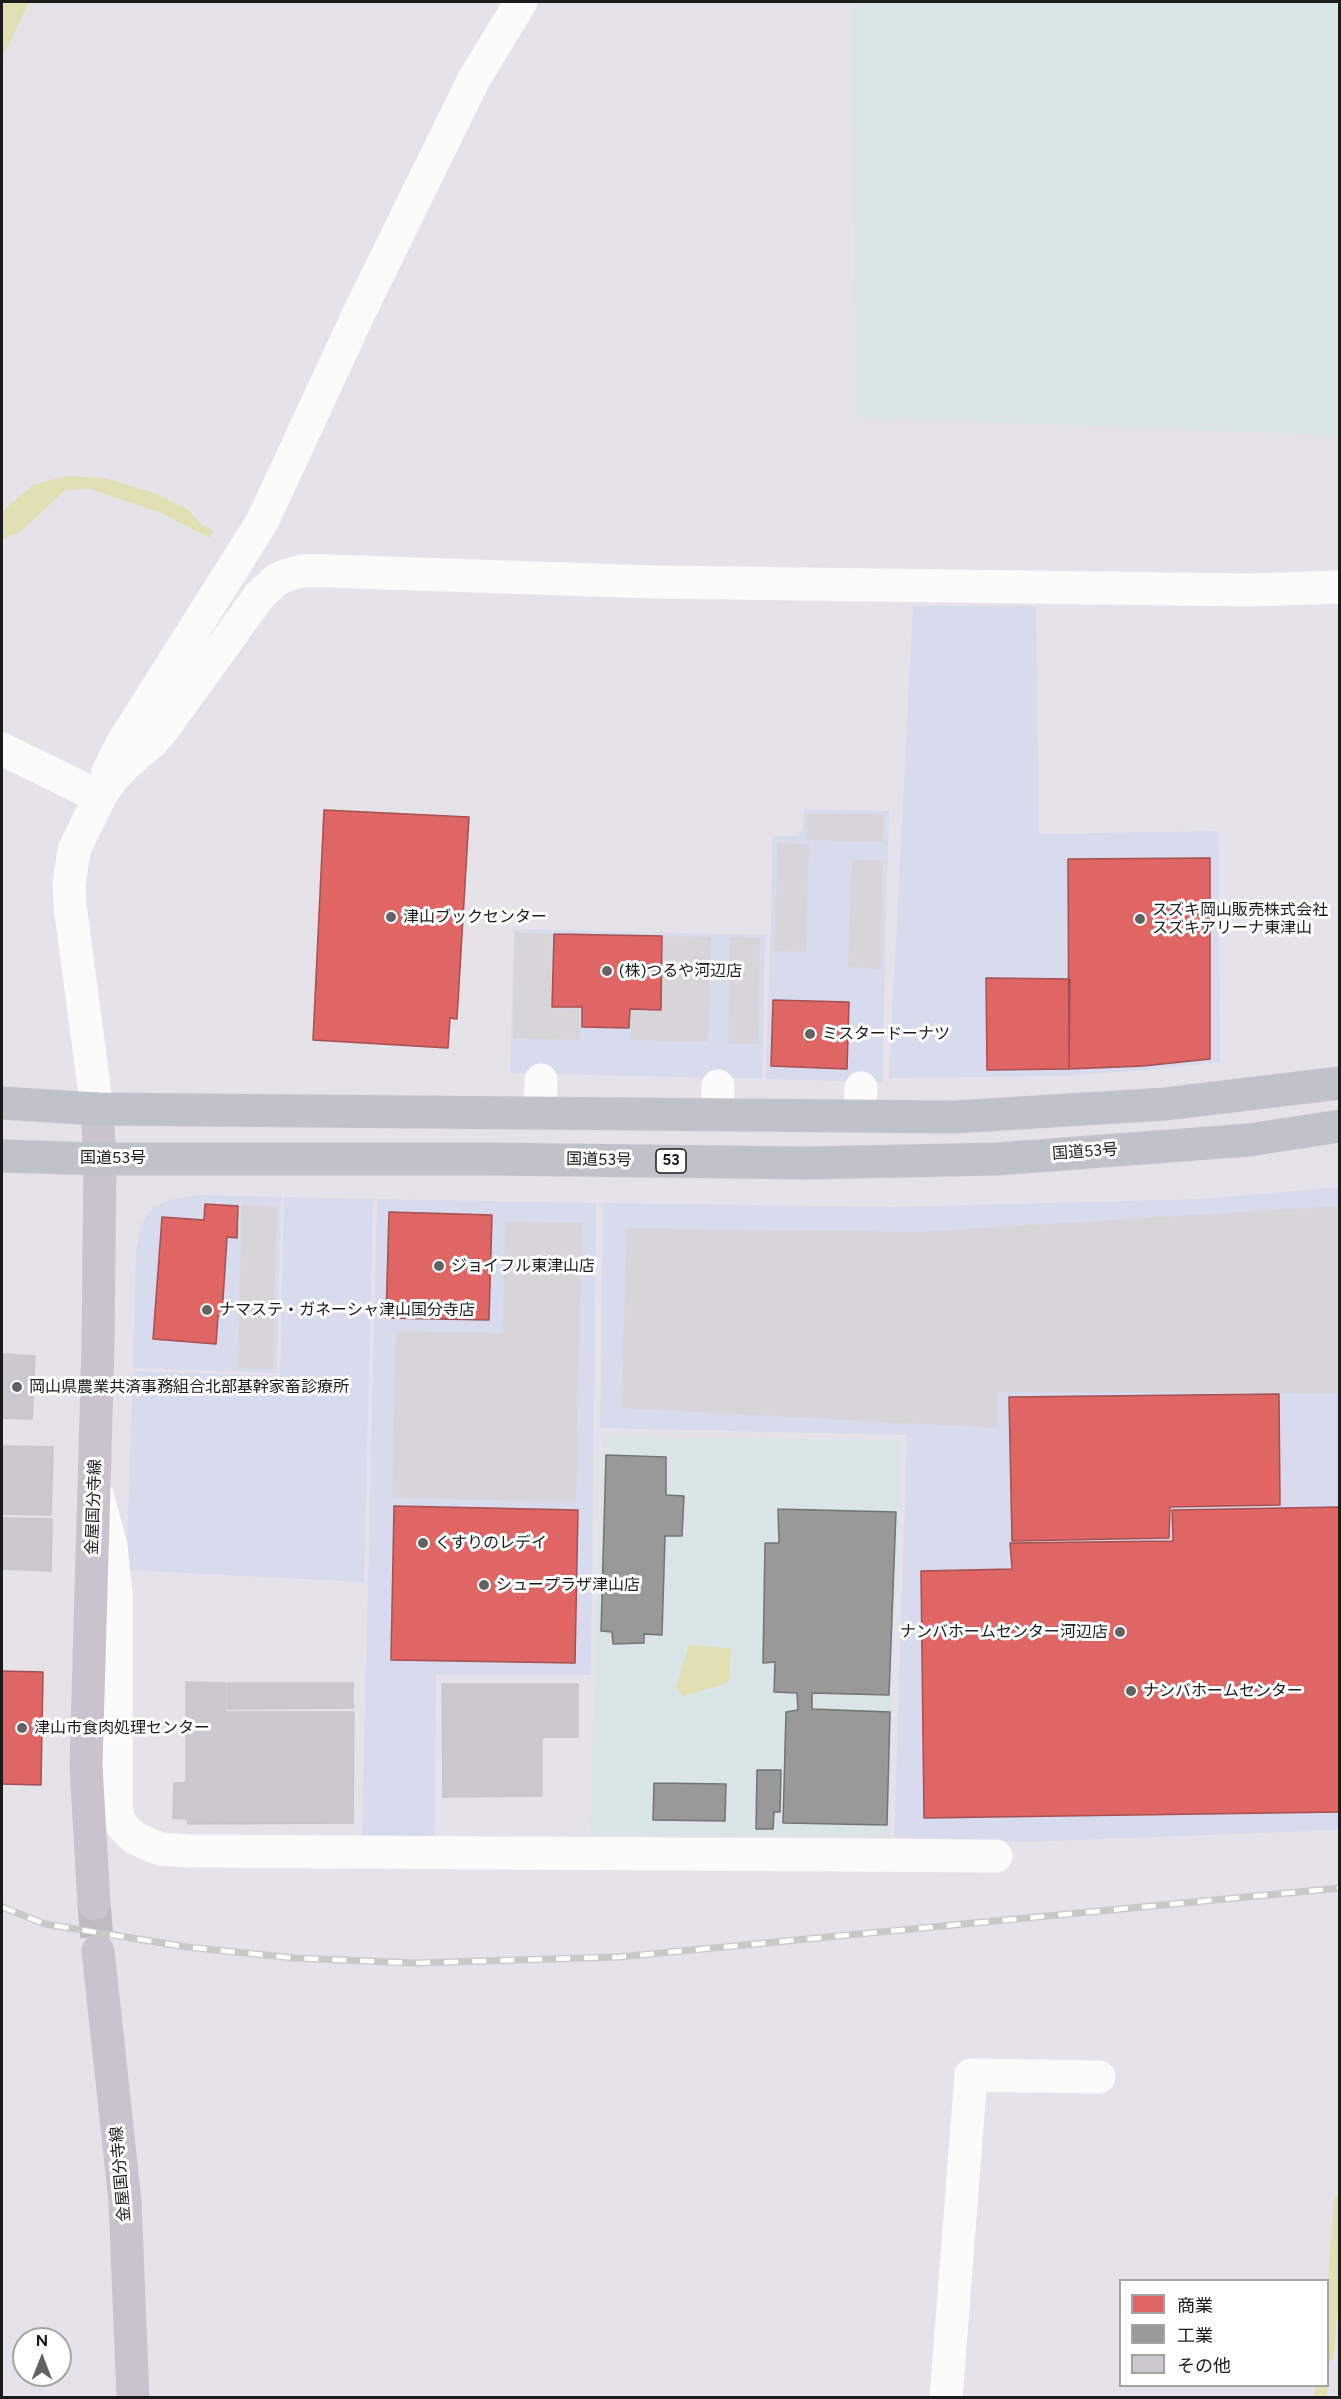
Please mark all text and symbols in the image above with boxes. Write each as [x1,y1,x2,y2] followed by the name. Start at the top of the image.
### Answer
[1152,900,1328,938] place label: スズキ岡山販売株式会社 スズキアリーナ東津山
[403,907,547,927] place label: 津山ブックセンター
[384,910,398,924] marker: 津山ブックセンター
[1133,912,1147,926] marker: スズキ岡山販売株式会社 スズキアリーナ東津山
[619,961,742,981] place label: (株)つるや河辺店
[600,964,614,978] marker: (株)つるや河辺店
[822,1024,950,1044] place label: ミスタードーナツ
[803,1027,817,1041] marker: ミスタードーナツ
[1051,1140,1119,1164] street label: 国道53号
[80,1148,146,1168] street label: 国道53号
[656,1149,686,1173] road number: 53
[566,1150,632,1170] street label: 国道53号
[451,1256,595,1276] place label: ジョイフル東津山店
[432,1259,446,1273] marker: ジョイフル東津山店
[219,1300,475,1320] place label: ナマステ・ガネーシャ津山国分寺店
[200,1303,214,1317] marker: ナマステ・ガネーシャ津山国分寺店
[29,1377,349,1397] place label: 岡山県農業共済事務組合北部基幹家畜診療所
[10,1380,24,1394] marker: 岡山県農業共済事務組合北部基幹家畜診療所
[83,1459,105,1555] street label: 金屋国分寺線
[435,1533,547,1553] place label: くすりのレデイ
[416,1536,430,1550] marker: くすりのレデイ
[496,1575,640,1595] place label: シュープラザ津山店
[477,1578,491,1592] marker: シュープラザ津山店
[900,1622,1108,1642] place label: ナンバホームセンター河辺店
[1113,1625,1127,1639] marker: ナンバホームセンター河辺店
[1143,1681,1303,1701] place label: ナンバホームセンター
[1124,1684,1138,1698] marker: ナンバホームセンター
[34,1718,210,1738] place label: 津山市食肉処理センター
[15,1721,29,1735] marker: 津山市食肉処理センター
[107,2125,135,2223] street label: 金屋国分寺線
[1119,2279,1329,2387] legend
[1177,2295,1213,2317] text: 商業
[1177,2325,1213,2347] text: 工業
[12,2327,72,2387] north arrow
[36,2331,48,2350] text: N
[1177,2355,1231,2377] text: その他

